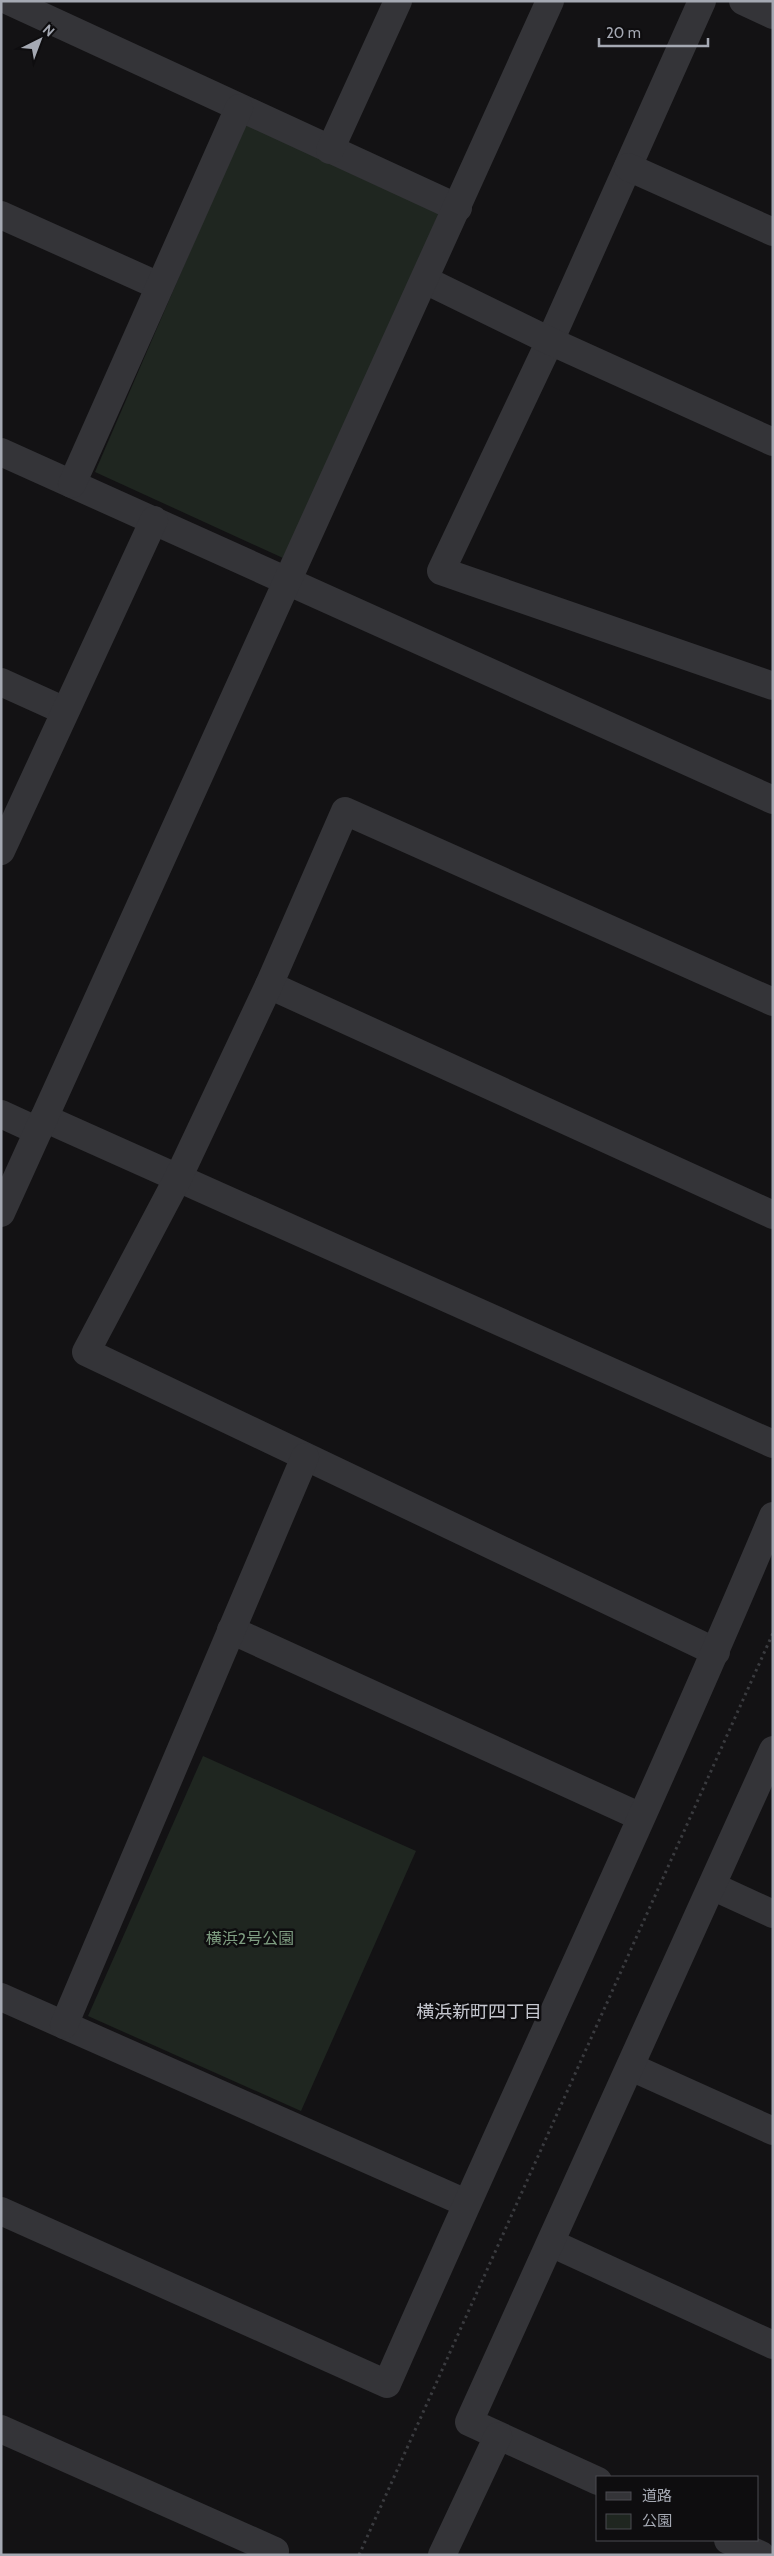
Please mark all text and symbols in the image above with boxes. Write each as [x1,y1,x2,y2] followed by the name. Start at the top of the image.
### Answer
[15,15,65,65] north arrow
[599,15,708,47] scale bar
[39,20,58,40] text: N
[606,24,641,42] text: 20 m
[206,1929,294,1948] park label: 横浜2号公園
[416,2001,542,2023] district label: 横浜新町四丁目
[596,2476,759,2541] legend
[642,2487,672,2505] text: 道路
[642,2512,672,2530] text: 公園

